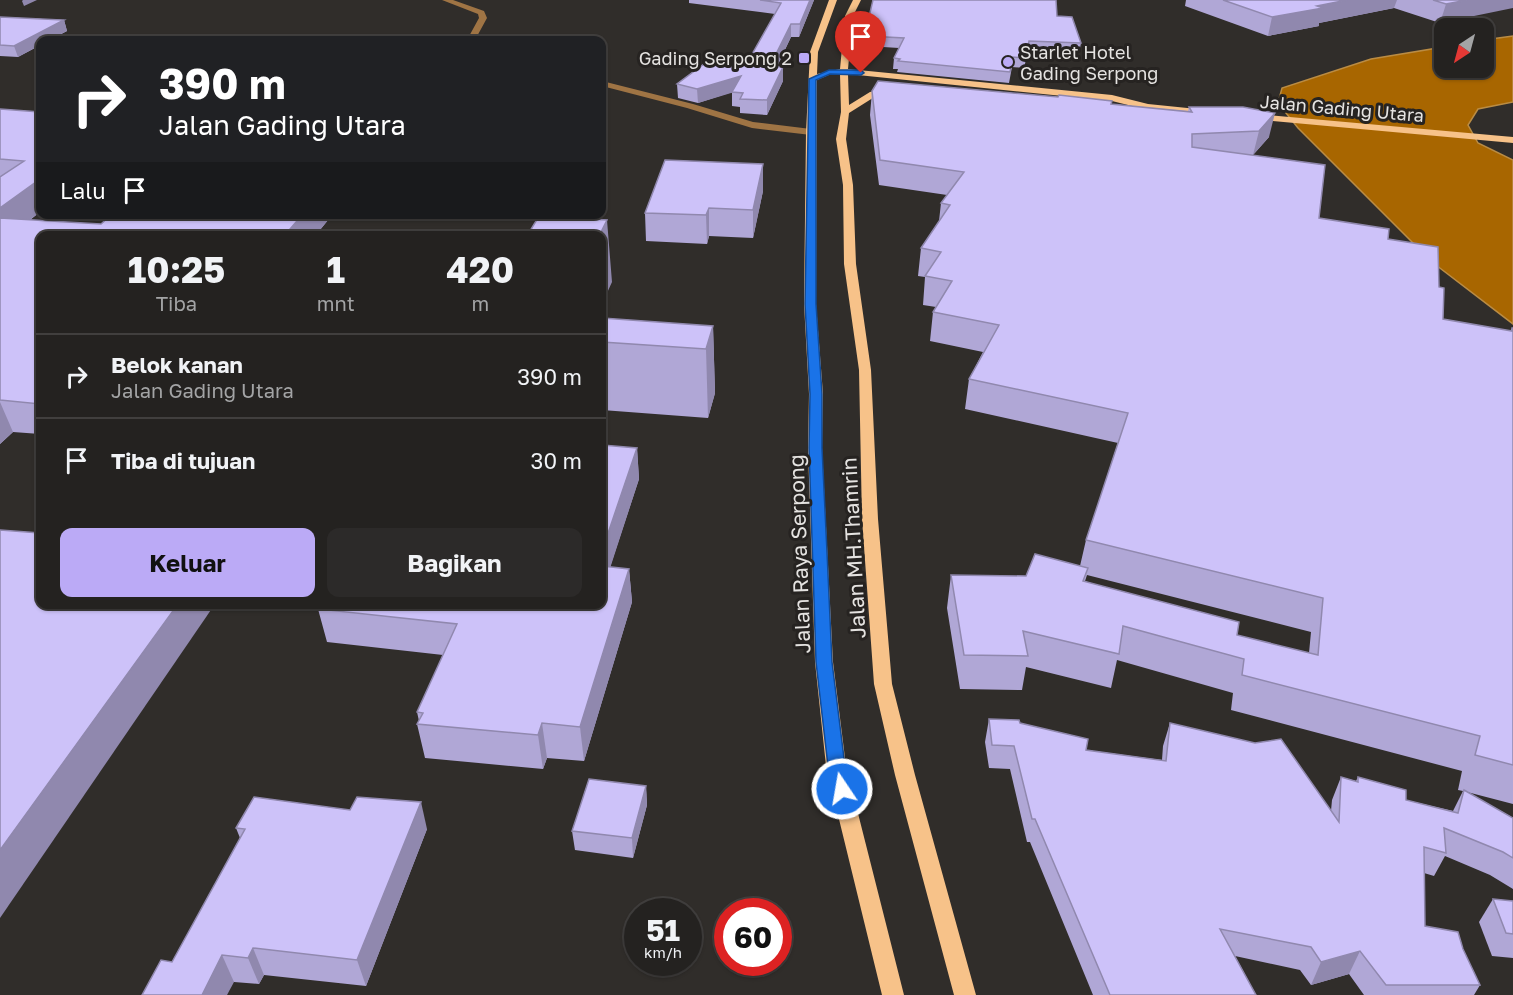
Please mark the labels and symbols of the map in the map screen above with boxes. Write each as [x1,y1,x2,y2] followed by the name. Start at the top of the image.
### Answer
[835,11,886,73] pin
[1434,18,1494,78] north arrow
[1020,41,1158,84] place label: Starlet Hotel Gading Serpong
[639,47,792,69] place label: Gading Serpong 2
[797,51,811,65] marker: Gading Serpong 2
[1001,55,1015,69] marker: Starlet Hotel Gading Serpong
[1259,90,1425,126] street label: Jalan Gading Utara
[783,454,815,654] street label: Jalan Raya Serpong
[835,457,871,639] street label: Jalan MH.Thamrin
[810,757,874,821] position arrow
[714,898,792,976] speed limit sign: 60

